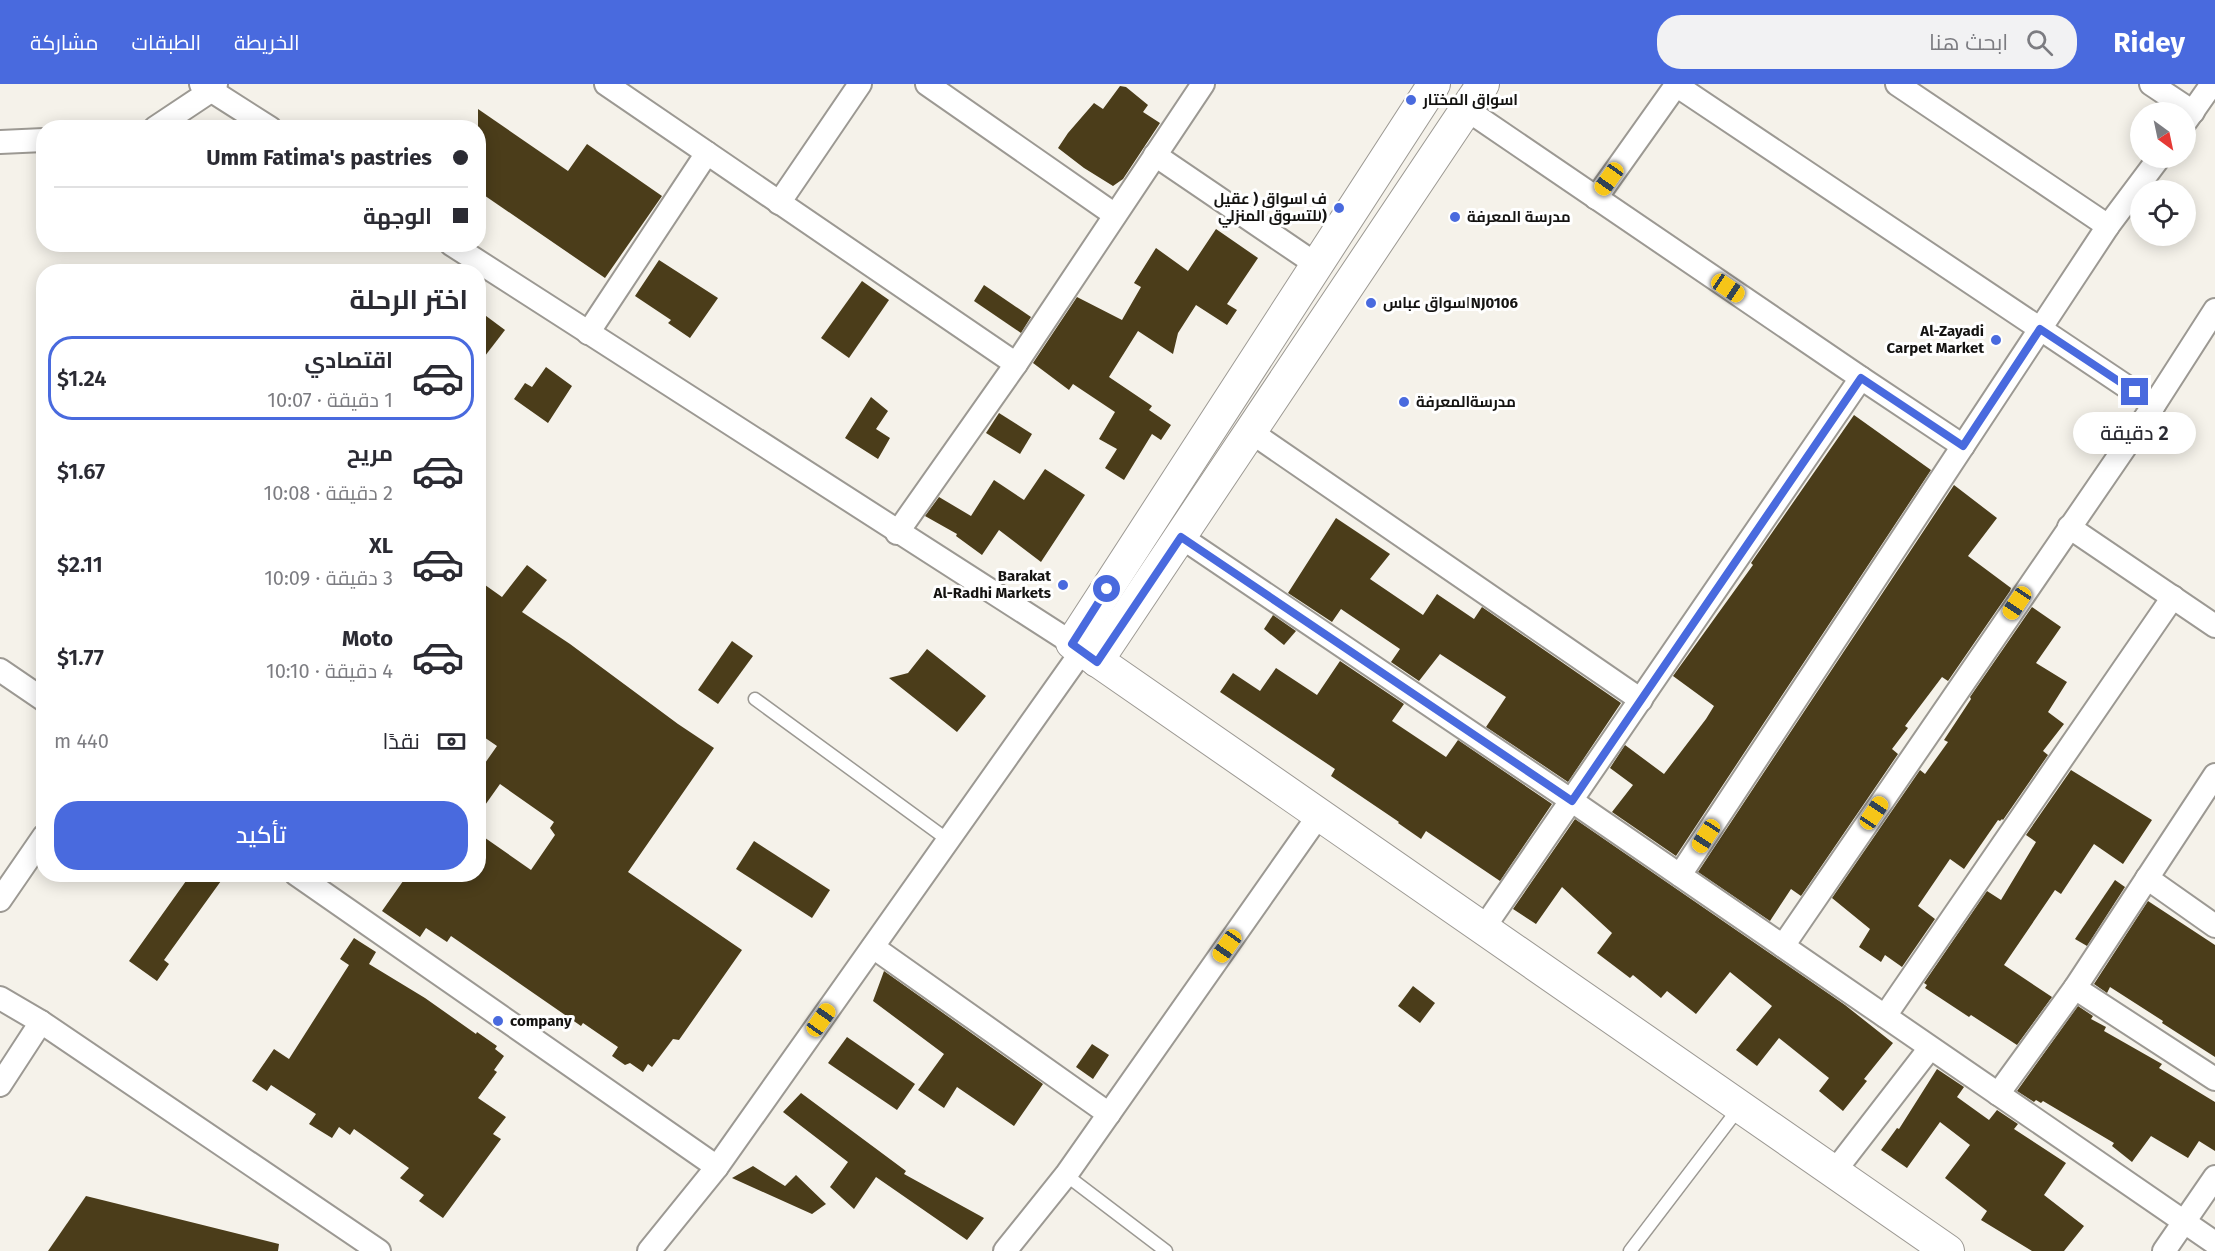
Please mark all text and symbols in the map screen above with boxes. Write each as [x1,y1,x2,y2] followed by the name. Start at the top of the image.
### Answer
[1657,15,2077,69] search box
[2023,26,2056,59] icon: search
[2113,26,2185,59] text: Ridey
[1929,29,2008,56] text: ابحث هنا
[30,30,99,56] text: مشاركة
[132,30,201,56] text: الطبقات
[234,30,300,56] text: الخريطة
[1422,91,1518,109] place label: اسواق المختار
[1404,93,1418,107] marker: اسواق المختار
[2130,102,2196,168] north arrow
[2130,102,2196,246] map controls
[206,144,432,171] text: Umm Fatima's pastries
[1591,159,1627,199] car
[2130,180,2196,246] button: locate
[1214,190,1327,228] place label: ف اسواق ( عقيل للتسوق المنزلي)
[1332,201,1346,215] marker: ف اسواق ( عقيل للتسوق المنزلي)
[363,203,432,230] text: الوجهة
[1467,208,1571,226] place label: مدرسة المعرفة
[1448,210,1462,224] marker: مدرسة المعرفة
[1708,270,1748,306] car
[349,284,468,316] text: اختر الرحلة
[1383,294,1519,312] place label: اسواق عباسNJ0106
[1364,296,1378,310] marker: اسواق عباسNJ0106
[1887,322,1984,357] place label: Al-Zayadi Carpet Market
[1989,333,2003,347] marker: Al-Zayadi Carpet Market
[304,347,393,374] text: اقتصادي
[411,351,465,405] icon: car
[57,365,106,392] text: $1.24
[2121,378,2148,405] route end
[267,388,393,412] text: 1 دقيقة · 10:07
[1416,393,1516,411] place label: مدرسةالمعرفة
[1397,395,1411,409] marker: مدرسةالمعرفة
[2074,413,2196,455] callout: 2 دقيقة
[2100,421,2169,445] text: 2 دقيقة
[347,440,393,467] text: مريح
[411,444,465,498] icon: car
[57,458,105,485] text: $1.67
[264,481,393,505] text: 2 دقيقة · 10:08
[369,532,393,559] text: XL
[411,537,465,591] icon: car
[57,551,103,578] text: $2.11
[264,566,393,590] text: 3 دقيقة · 10:09
[933,567,1051,602] place label: Barakat Al-Radhi Markets
[1093,575,1120,602] route start
[1056,578,1070,592] marker: Barakat Al-Radhi Markets
[1999,583,2035,623] car
[342,625,393,652] text: Moto
[411,630,465,684] icon: car
[57,644,104,671] text: $1.77
[266,659,393,683] text: 4 دقيقة · 10:10
[435,725,468,758] icon: cash
[382,728,420,755] text: نقدًا
[54,729,109,753] text: 440 m
[1856,793,1892,833] car
[54,801,468,870] button: تأكيد
[1689,816,1723,856] car
[1209,926,1245,966] car
[803,1000,839,1040] car
[510,1012,572,1030] place label: company
[491,1014,505,1028] marker: company

